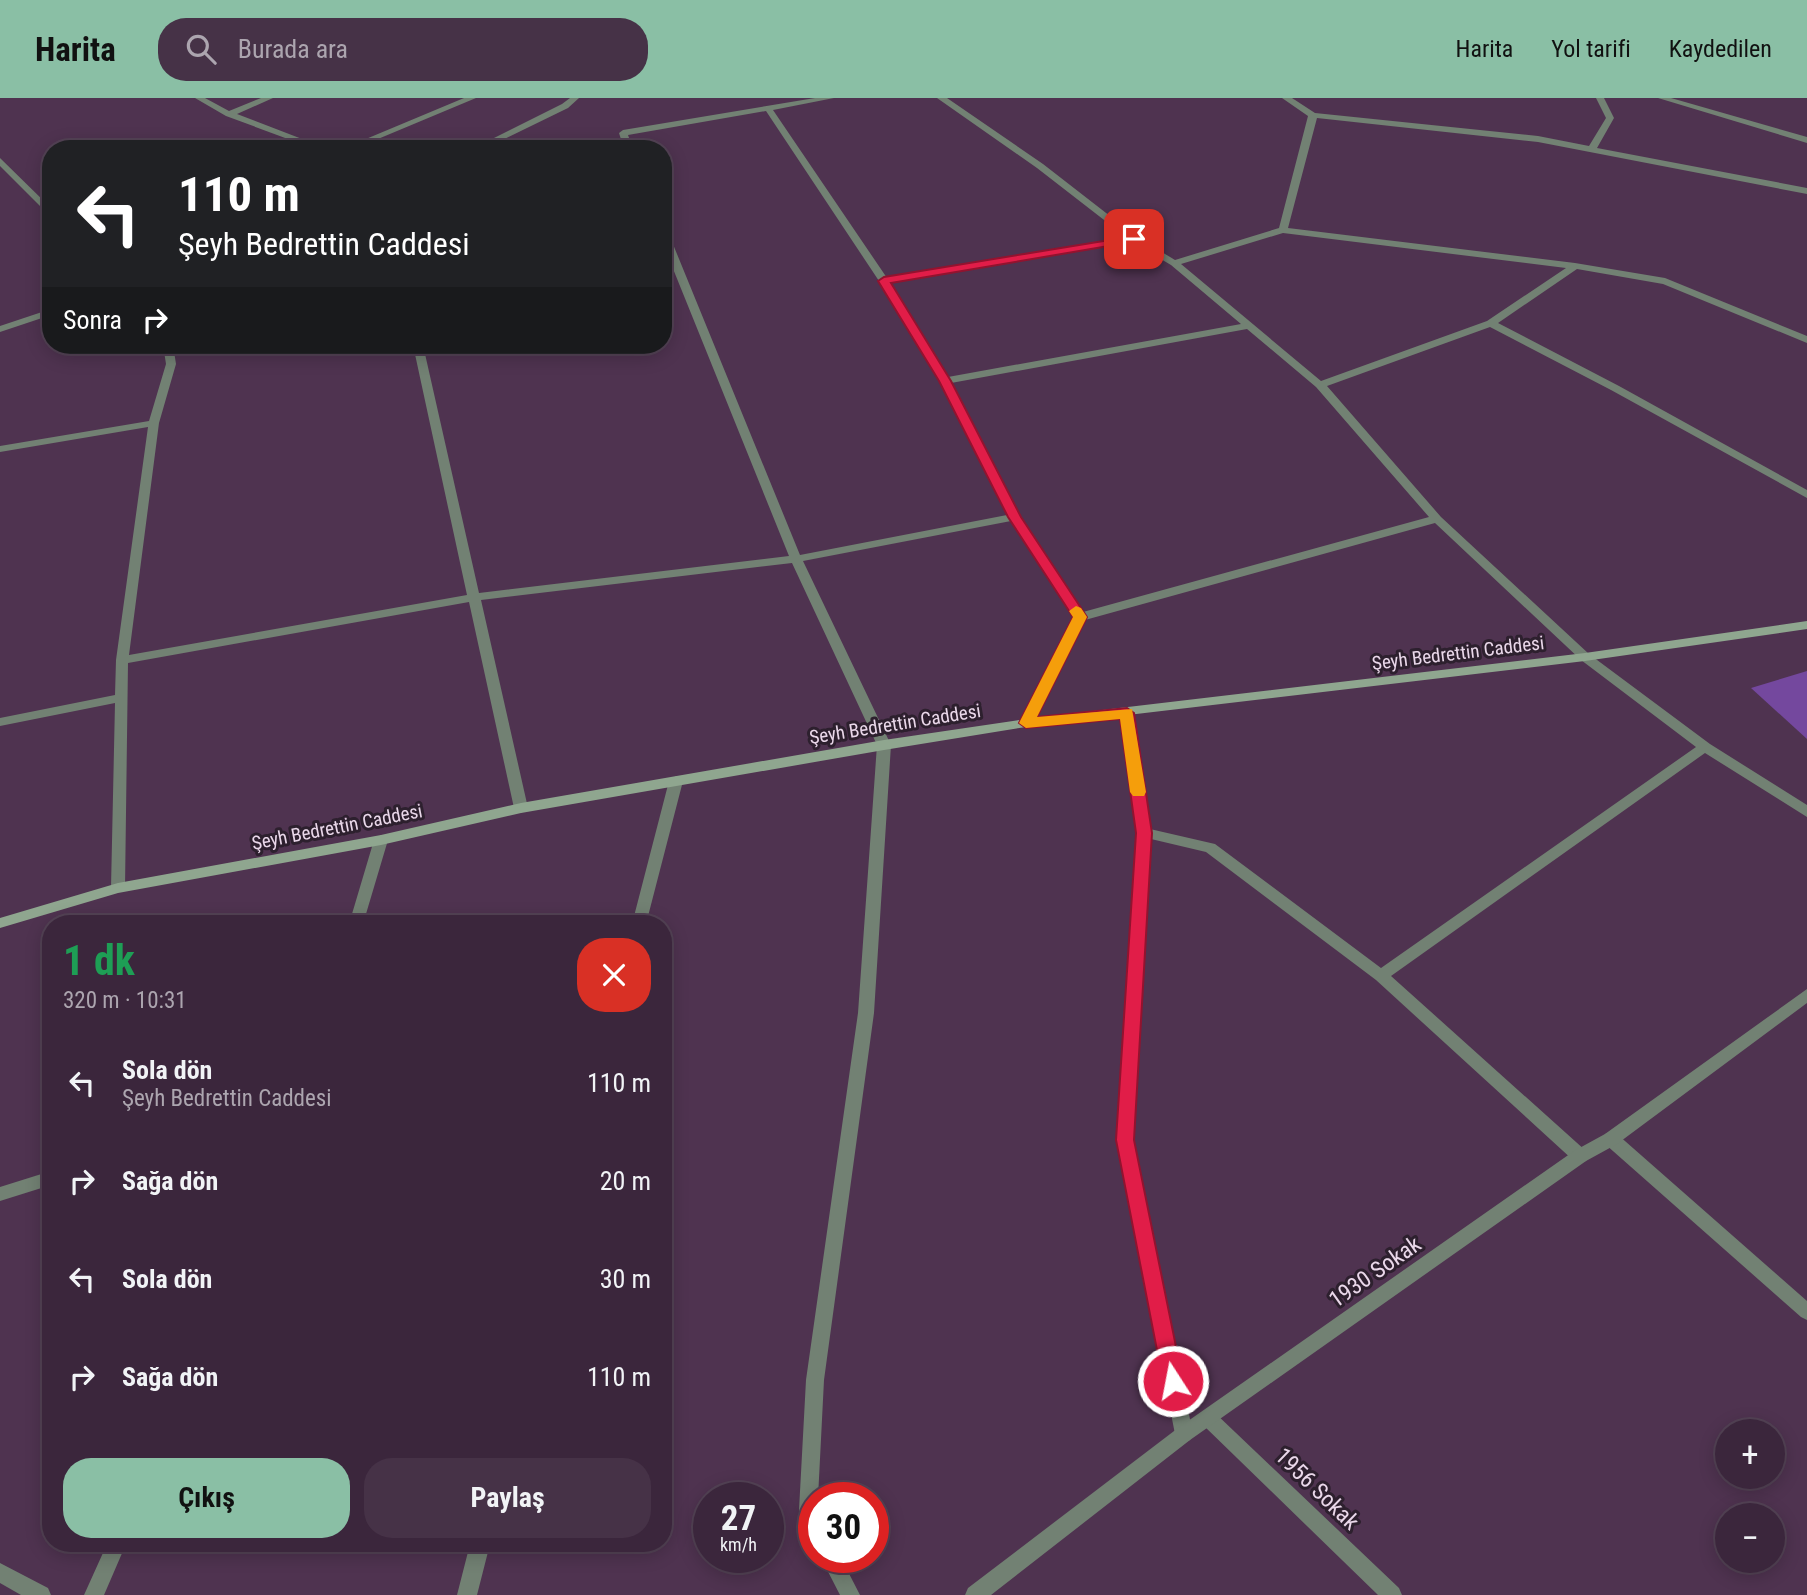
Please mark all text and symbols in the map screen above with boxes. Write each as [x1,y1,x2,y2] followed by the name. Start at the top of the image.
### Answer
[158,18,648,81] search box
[35,30,116,69] text: Harita
[182,30,220,68] icon: search
[238,34,348,64] text: Burada ara
[1456,35,1513,63] text: Harita
[1551,35,1631,63] text: Yol tarifi
[1669,35,1772,63] text: Kaydedilen
[178,166,300,223] text: 110 m
[63,168,154,259] icon: left
[1104,209,1164,269] pin
[1115,220,1153,258] icon: arrive
[178,225,470,263] text: Şeyh Bedrettin Caddesi
[136,301,174,339] icon: right
[63,305,122,335] text: Sonra
[1371,631,1545,675] street label: Şeyh Bedrettin Caddesi
[808,699,982,749] street label: Şeyh Bedrettin Caddesi
[250,799,424,855] street label: Şeyh Bedrettin Caddesi
[63,936,135,985] text: 1 dk
[577,938,651,1012] button: close
[63,987,187,1014] text: 320 m · 10:31
[122,1055,212,1085] text: Sola dön
[63,1064,101,1102] icon: left
[587,1068,651,1098] text: 110 m
[122,1085,332,1112] text: Şeyh Bedrettin Caddesi
[63,1162,101,1200] icon: right
[122,1166,218,1196] text: Sağa dön
[600,1166,651,1196] text: 20 m
[1324,1230,1427,1313] street label: 1930 Sokak
[63,1260,101,1298] icon: left
[122,1264,212,1294] text: Sola dön
[600,1264,651,1294] text: 30 m
[1136,1344,1210,1418] position arrow
[63,1358,101,1396] icon: right
[122,1362,218,1392] text: Sağa dön
[587,1362,651,1392] text: 110 m
[1715,1419,1785,1573] map controls
[1715,1419,1785,1489] button: +
[1270,1442,1365,1536] street label: 1956 Sokak
[63,1458,350,1538] button: Çıkış
[364,1458,651,1538] button: Paylaş
[798,1482,889,1573] speed limit sign: 30
[721,1498,756,1539] text: 27
[1715,1503,1785,1573] button: −
[720,1534,757,1555] text: km/h

